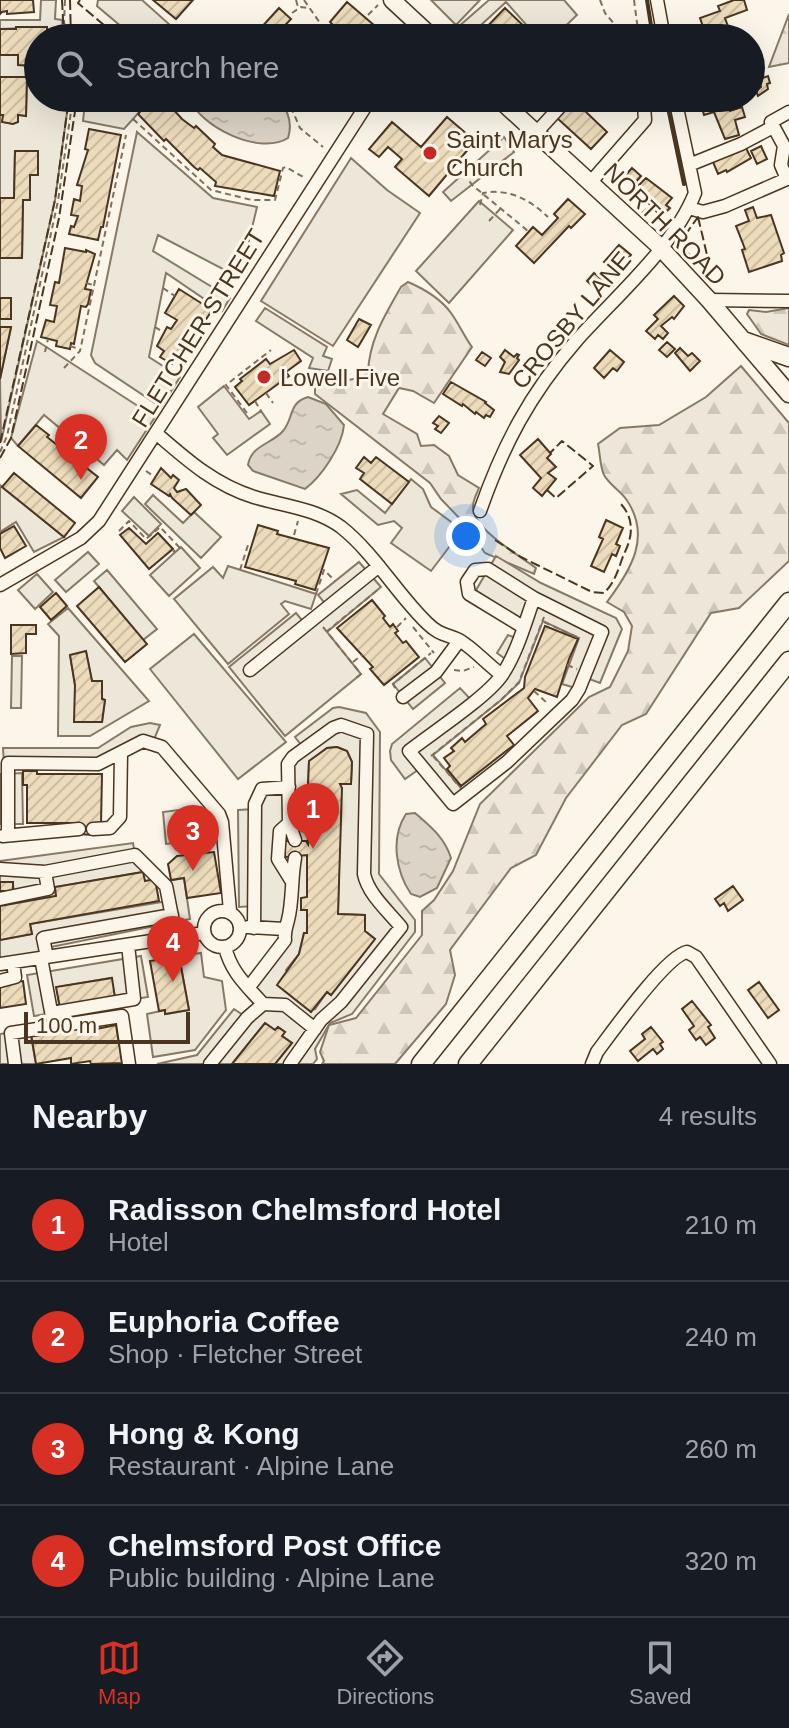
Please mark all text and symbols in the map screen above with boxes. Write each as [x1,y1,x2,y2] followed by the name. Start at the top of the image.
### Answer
[24,24,765,112] search box
[52,46,96,90] icon: search
[116,51,279,84] text: Search here
[446,126,573,181] place label: Saint Marys Church
[421,144,439,162] marker: Saint Marys Church
[599,158,731,290] street label: NORTH ROAD
[126,224,270,432] street label: FLETCHER STREET
[506,246,636,394] street label: CROSBY LANE
[280,364,400,391] place label: Lowell Five
[255,368,273,386] marker: Lowell Five
[55,414,107,480] pin: 2
[446,516,486,556] your location
[287,783,339,849] pin: 1
[167,805,219,871] pin: 3
[147,916,199,982] pin: 4
[24,1008,190,1044] scale bar
[36,1013,97,1038] text: 100 m
[32,1097,147,1135] text: Nearby
[659,1101,757,1131] text: 4 results
[108,1193,501,1226] text: Radisson Chelmsford Hotel
[51,1210,65,1240] text: 1
[685,1210,757,1240] text: 210 m
[108,1227,169,1257] text: Hotel
[108,1305,340,1338] text: Euphoria Coffee
[51,1322,65,1352] text: 2
[685,1322,757,1352] text: 240 m
[108,1339,362,1369] text: Shop · Fletcher Street
[108,1417,300,1450] text: Hong & Kong
[51,1434,65,1464] text: 3
[685,1434,757,1464] text: 260 m
[108,1451,394,1481] text: Restaurant · Alpine Lane
[108,1529,441,1562] text: Chelmsford Post Office
[51,1546,65,1576] text: 4
[685,1546,757,1576] text: 320 m
[108,1563,435,1593] text: Public building · Alpine Lane
[97,1636,141,1710] tab: Map
[336,1636,434,1710] tab: Directions
[629,1636,692,1710] tab: Saved

